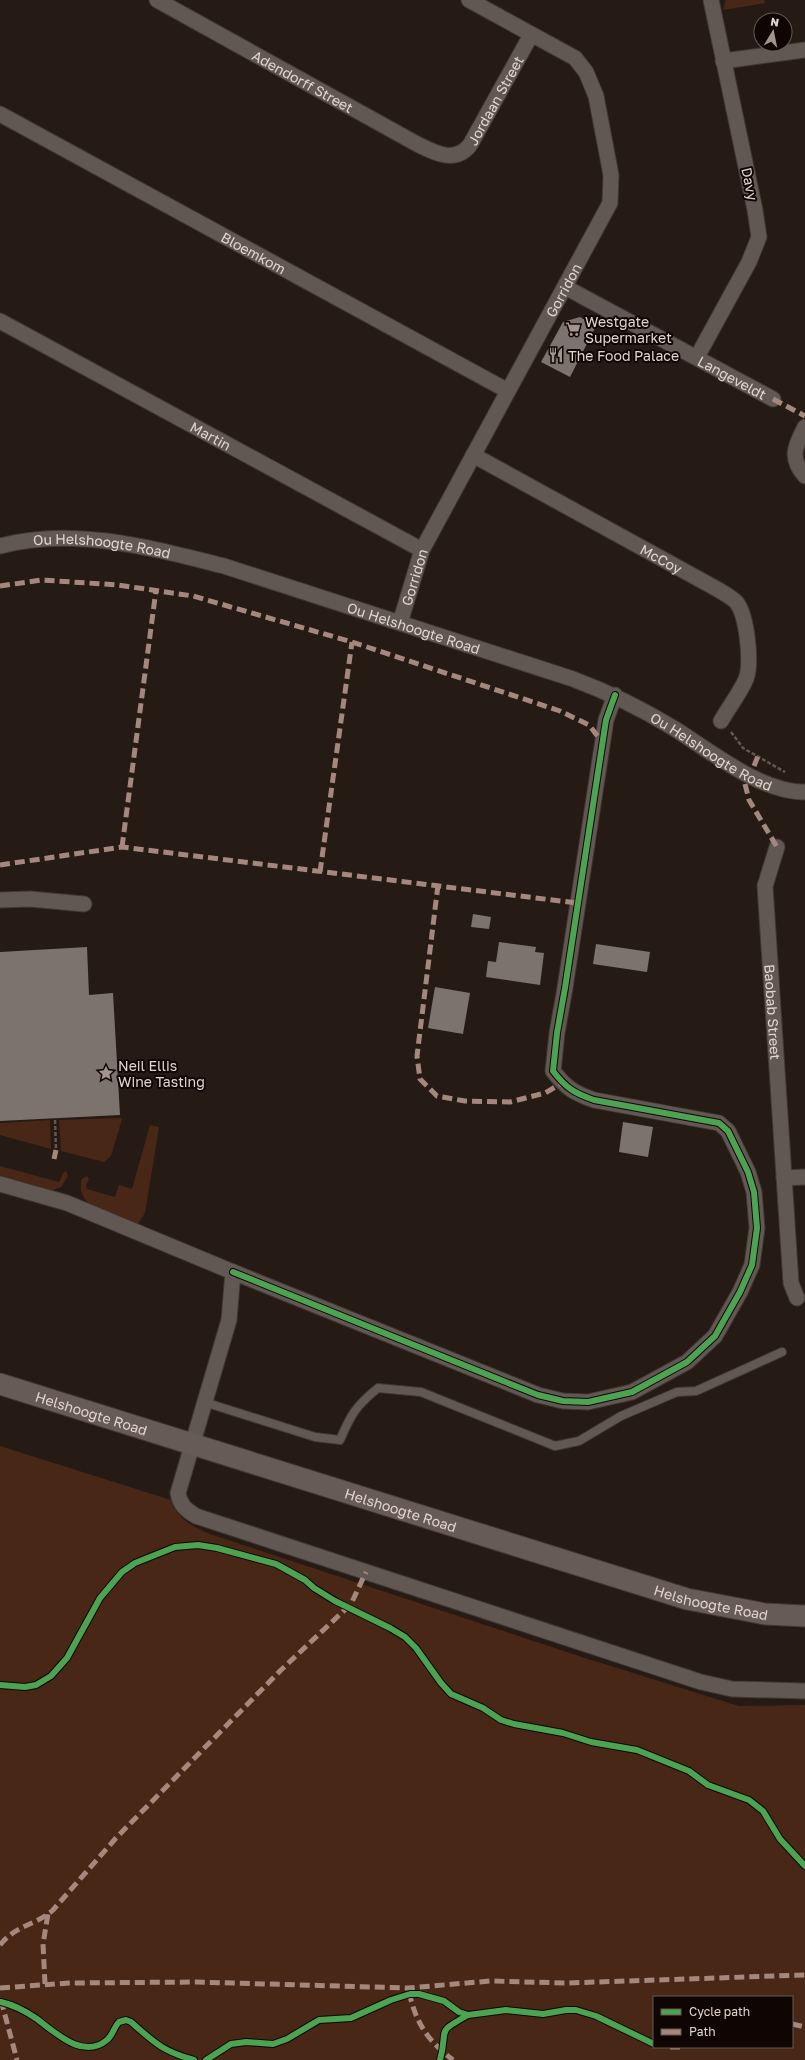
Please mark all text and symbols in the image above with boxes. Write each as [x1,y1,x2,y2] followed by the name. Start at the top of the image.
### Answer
[753,12,793,52] north arrow
[770,15,780,29] text: N
[250,46,357,116] street label: Adendorff Street
[463,53,526,148] street label: Jordaan Street
[738,166,762,202] street label: Davy
[218,228,289,277] street label: Bloemkom
[541,260,584,320] street label: Gorridon
[585,313,672,346] place label: Westgate Supermarket
[564,320,582,338] supermarket icon: Westgate Supermarket
[547,346,565,364] restaurant icon: The Food Palace
[568,347,679,364] place label: The Food Palace
[695,352,770,402] street label: Langeveldt
[188,418,234,453] street label: Martin
[32,530,172,561] street label: Ou Helshoogte Road
[638,540,685,577] street label: McCoy
[397,547,430,608] street label: Gorridon
[345,598,482,657] street label: Ou Helshoogte Road
[648,708,775,794] street label: Ou Helshoogte Road
[762,964,785,1060] street label: Baobab Street
[118,1057,205,1090] place label: Neil Ellis Wine Tasting
[97,1064,115,1082] place icon: Neil Ellis Wine Tasting
[34,1387,150,1438] street label: Helshoogte Road
[343,1484,459,1535] street label: Helshoogte Road
[652,1581,769,1623] street label: Helshoogte Road
[653,1996,793,2048] legend
[689,2004,750,2019] text: Cycle path
[689,2024,716,2039] text: Path

